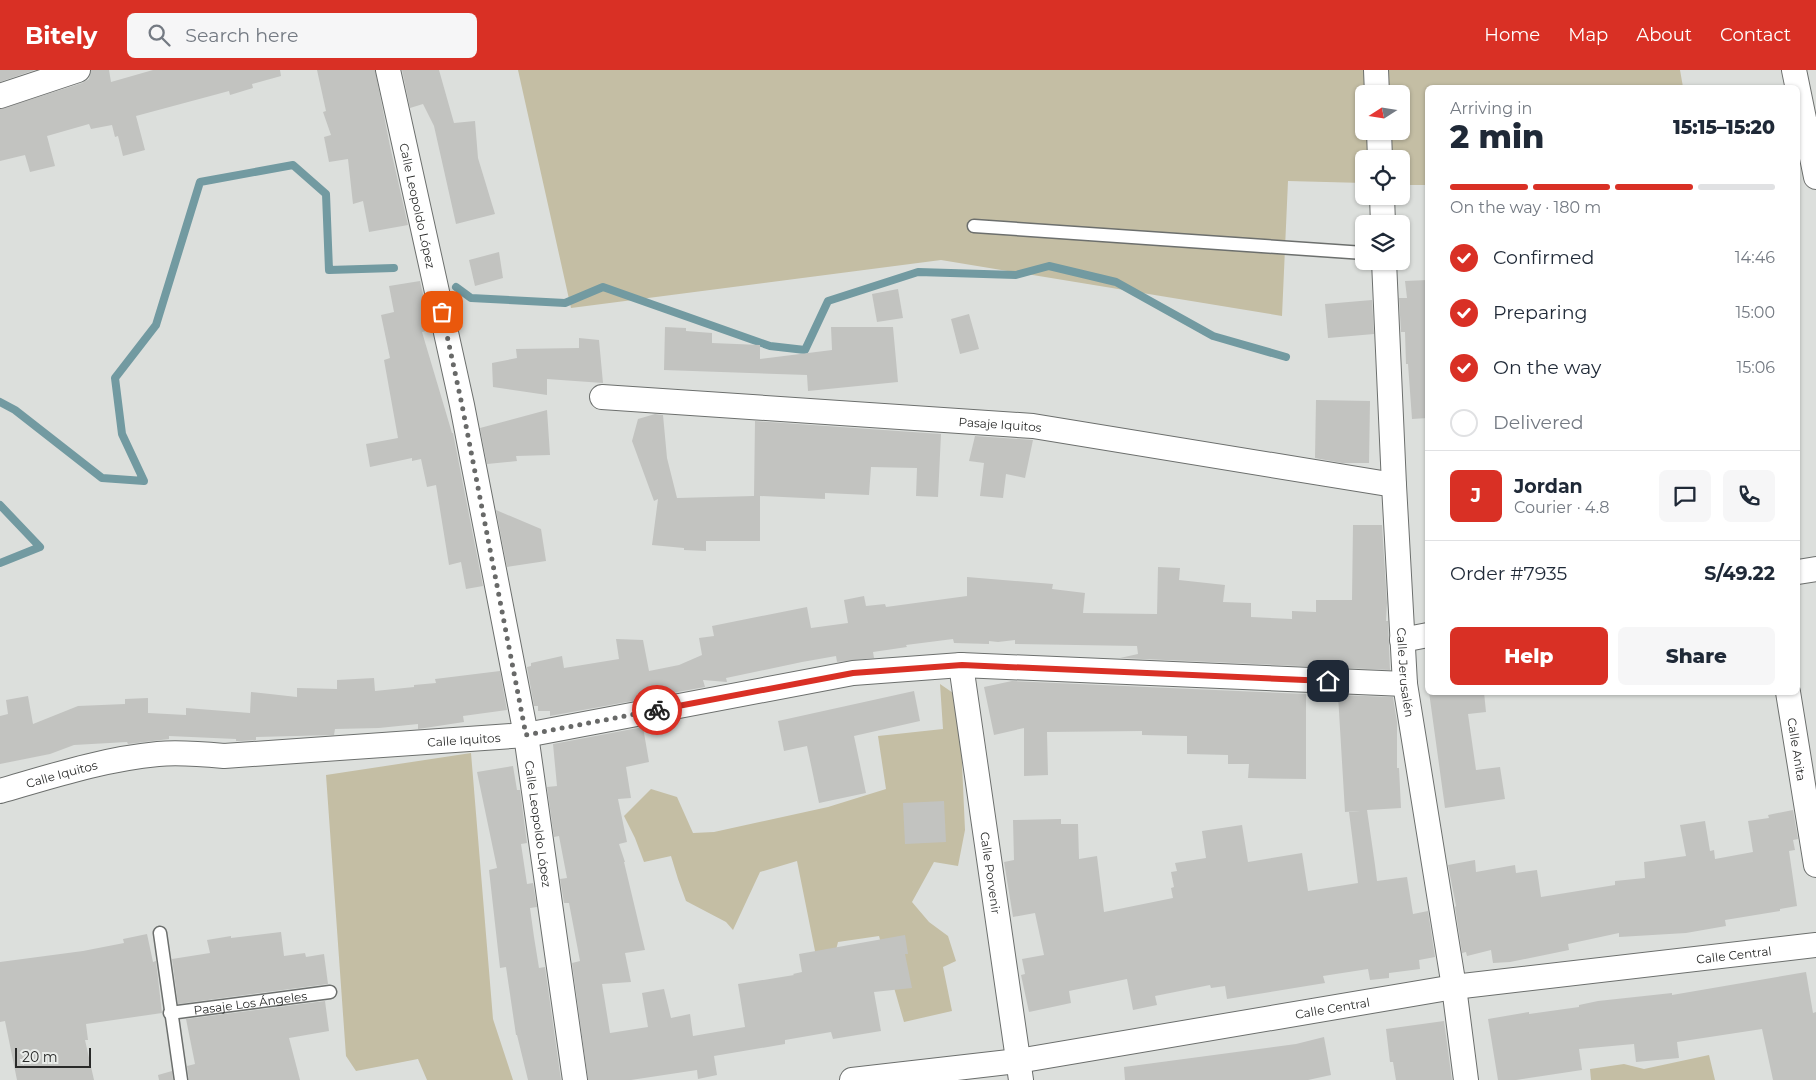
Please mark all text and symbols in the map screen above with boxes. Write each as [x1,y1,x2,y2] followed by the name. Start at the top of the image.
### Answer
[127,13,477,58] search box
[25,21,97,50] text: Bitely
[145,21,173,49] icon: search
[185,24,298,47] text: Search here
[1484,24,1540,46] text: Home
[1568,24,1608,46] text: Map
[1636,24,1692,46] text: About
[1720,24,1791,46] text: Contact
[1355,85,1410,140] north arrow
[1355,85,1410,270] map controls
[1450,99,1532,118] text: Arriving in
[1673,116,1775,139] text: 15:15–15:20
[1450,117,1544,156] text: 2 min
[397,142,439,270] street label: Calle Leopoldo López
[1355,150,1410,205] button: locate
[1450,198,1601,217] text: On the way · 180 m
[1355,215,1410,270] button: layers
[1450,244,1478,272] icon: check
[1493,246,1594,269] text: Confirmed
[1735,248,1775,267] text: 14:46
[421,291,463,333] pin
[428,298,456,326] icon: bag
[1450,299,1478,327] icon: check
[1493,301,1588,324] text: Preparing
[1736,303,1775,322] text: 15:00
[1450,354,1478,382] icon: check
[1493,356,1601,379] text: On the way
[1736,358,1775,377] text: 15:06
[1493,411,1584,434] text: Delivered
[958,414,1043,435] street label: Pasaje Iquitos
[1659,470,1711,522] button: chat
[1723,470,1775,522] button: phone
[1514,475,1583,498] text: Jordan
[1471,484,1481,507] text: J
[1514,498,1610,517] text: Courier · 4.8
[1450,562,1567,585] text: Order #7935
[1704,562,1775,585] text: S/49.22
[1394,627,1418,718] street label: Calle Jerusalén
[1450,627,1608,685] button: Help
[1618,627,1775,685] button: Share
[1307,660,1349,702] pin
[1314,667,1342,695] icon: home
[632,685,682,735] courier
[643,696,671,724] icon: bike
[1785,716,1810,782] street label: Calle Anita
[427,729,501,749] street label: Calle Iquitos
[24,757,99,791] street label: Calle Iquitos
[522,760,555,888] street label: Calle Leopoldo López
[978,831,1004,915] street label: Calle Porvenir
[1695,943,1772,966] street label: Calle Central
[193,988,308,1017] street label: Pasaje Los Ángeles
[1294,994,1371,1021] street label: Calle Central
[15,1045,91,1068] scale bar
[22,1048,58,1066] text: 20 m

